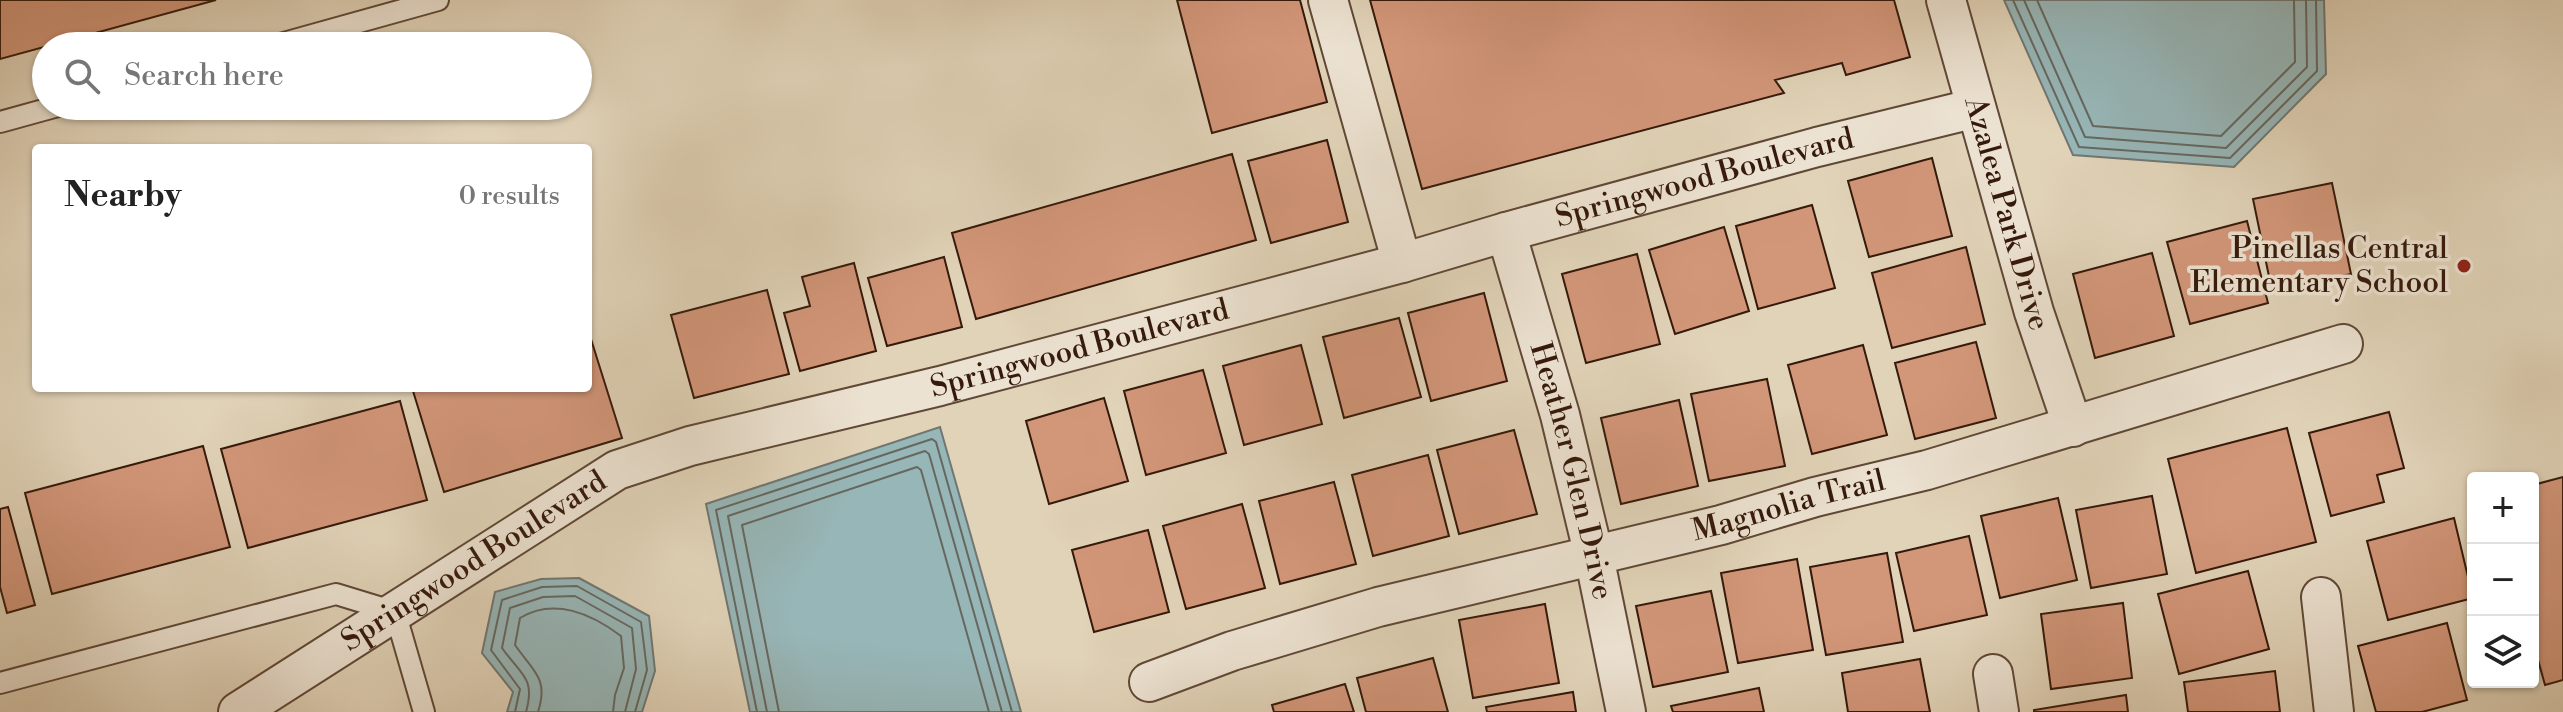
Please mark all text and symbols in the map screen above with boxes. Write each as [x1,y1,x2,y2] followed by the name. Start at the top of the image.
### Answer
[32,32,592,120] search box
[60,54,104,98] icon: search
[124,57,284,95] text: Search here
[1955,92,2058,335] street label: Azalea Park Drive
[1551,120,1858,237] street label: Springwood Boulevard
[64,175,182,217] text: Nearby
[459,180,560,212] text: 0 results
[2190,230,2448,302] place label: Pinellas Central Elementary School
[2455,257,2473,275] marker: Pinellas Central Elementary School
[926,291,1233,407] street label: Springwood Boulevard
[1521,338,1622,603] street label: Heather Glen Drive
[1688,462,1889,550] street label: Magnolia Trail
[334,463,614,660] street label: Springwood Boulevard
[2467,472,2539,688] map controls
[2467,472,2539,544] button: +
[2467,544,2539,616] button: −
[2467,616,2539,688] button: layers

